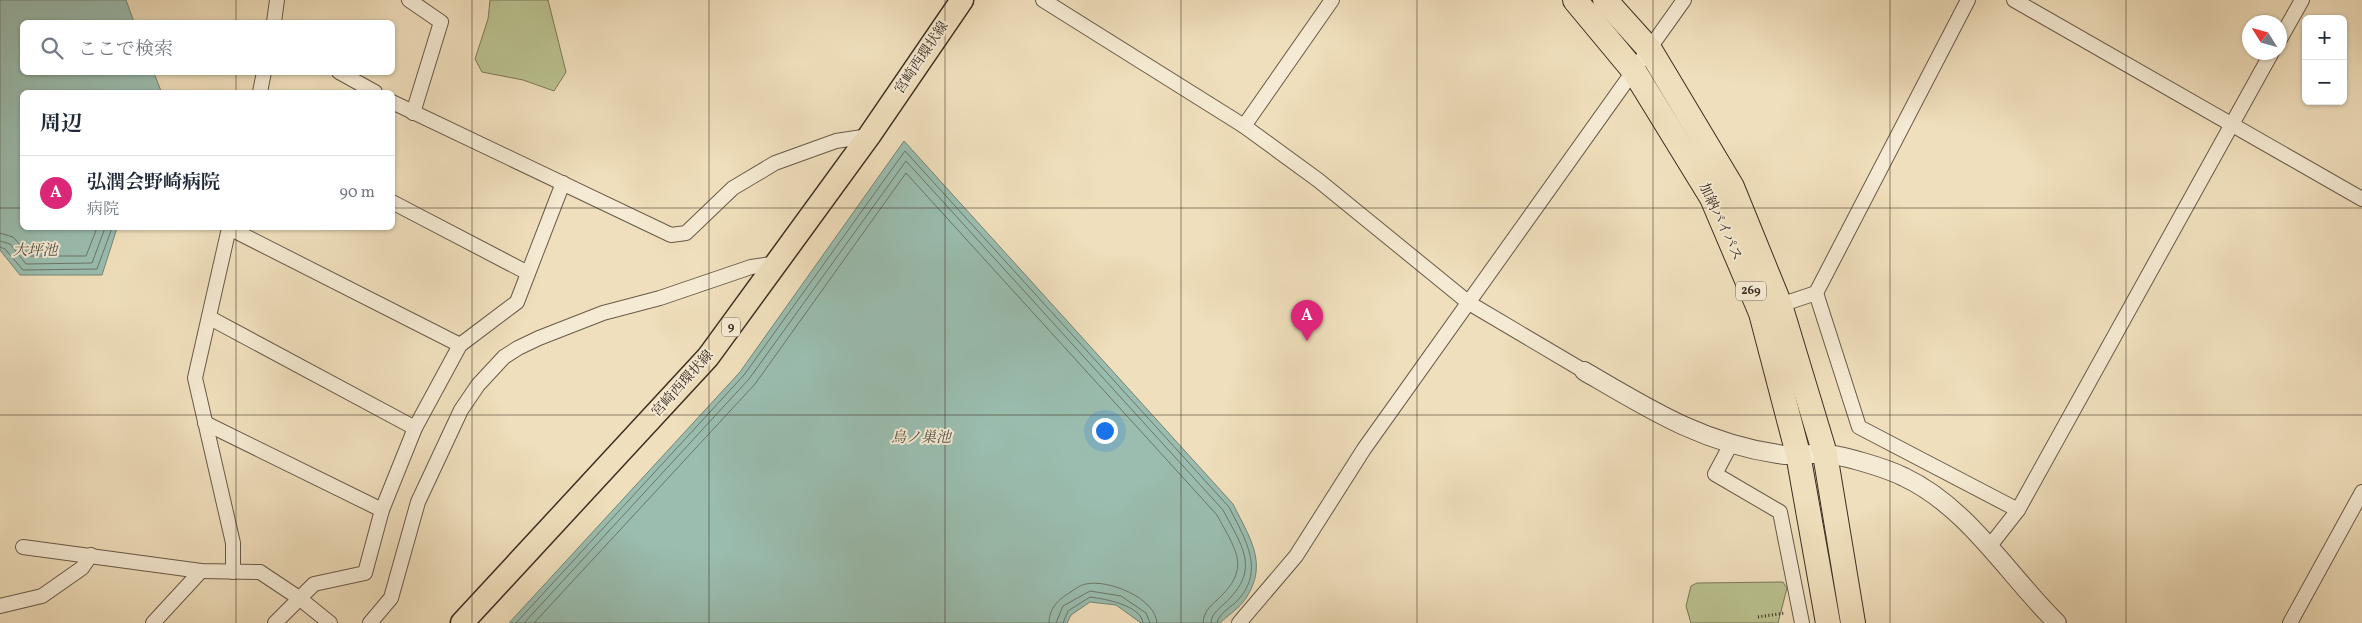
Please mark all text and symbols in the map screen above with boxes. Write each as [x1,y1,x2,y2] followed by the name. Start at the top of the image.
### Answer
[2242,15,2287,60] north arrow
[2302,15,2347,105] map controls
[2302,15,2347,60] button: +
[891,18,953,98] street label: 宮崎西環状線
[20,20,395,75] search box
[38,34,66,62] icon: search
[78,37,173,63] text: ここで検索
[2302,60,2347,105] button: −
[40,110,82,139] text: 周辺
[87,170,220,196] text: 弘潤会野崎病院
[1694,180,1746,264] street label: 加納バイパス
[50,182,62,204] text: A
[339,182,375,204] text: 90 m
[87,199,119,221] text: 病院
[12,241,59,262] water label: 大坪池
[1736,282,1766,300] road number: 269
[1291,300,1323,341] pin: A
[722,318,740,337] road number: 9
[648,346,718,422] street label: 宮崎西環状線
[1092,418,1118,444] your location
[891,428,953,449] water label: 鳥ノ巣池

